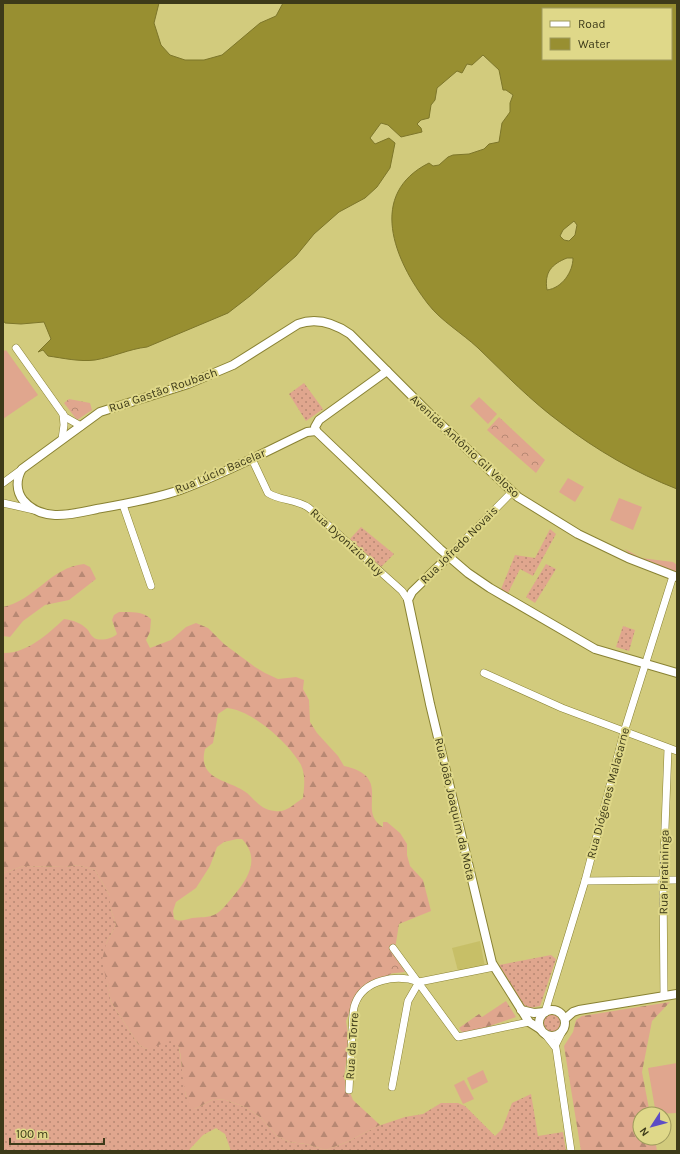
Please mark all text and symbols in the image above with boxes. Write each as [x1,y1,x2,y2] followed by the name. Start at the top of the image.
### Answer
[542,8,672,60] legend
[578,17,606,31] text: Road
[578,37,611,51] text: Water
[107,365,219,415] street label: Rua Gastão Roubach
[407,392,523,500] street label: Avenida Antônio Gil Veloso
[173,445,268,496] street label: Rua Lúcio Bacelar
[417,503,501,587] street label: Rua Jofredo Novais
[307,505,387,579] street label: Rua Dyonizio Ruy
[584,726,632,860] street label: Rua Diógenes Malacarne
[432,736,478,882] street label: Rua João Joaquim da Mota
[656,830,672,914] street label: Rua Piratininga
[343,1012,361,1080] street label: Rua da Torre
[632,1106,672,1146] north arrow
[10,1120,104,1146] scale bar
[637,1125,652,1139] text: N
[16,1127,48,1141] text: 100 m

